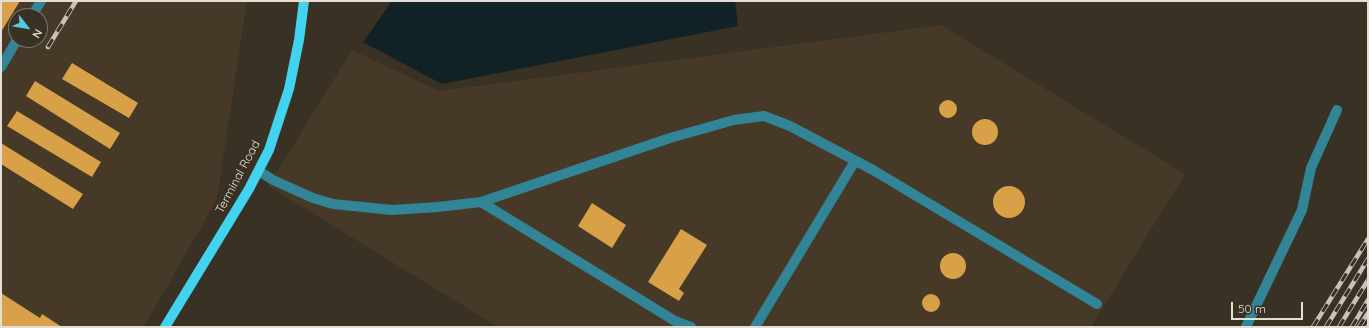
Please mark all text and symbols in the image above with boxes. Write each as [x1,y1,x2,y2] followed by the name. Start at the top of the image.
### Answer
[8,8,48,48] north arrow
[29,27,46,41] text: N
[213,138,263,216] street label: Terminal Road
[1233,294,1305,320] scale bar
[1238,301,1266,316] text: 50 m

